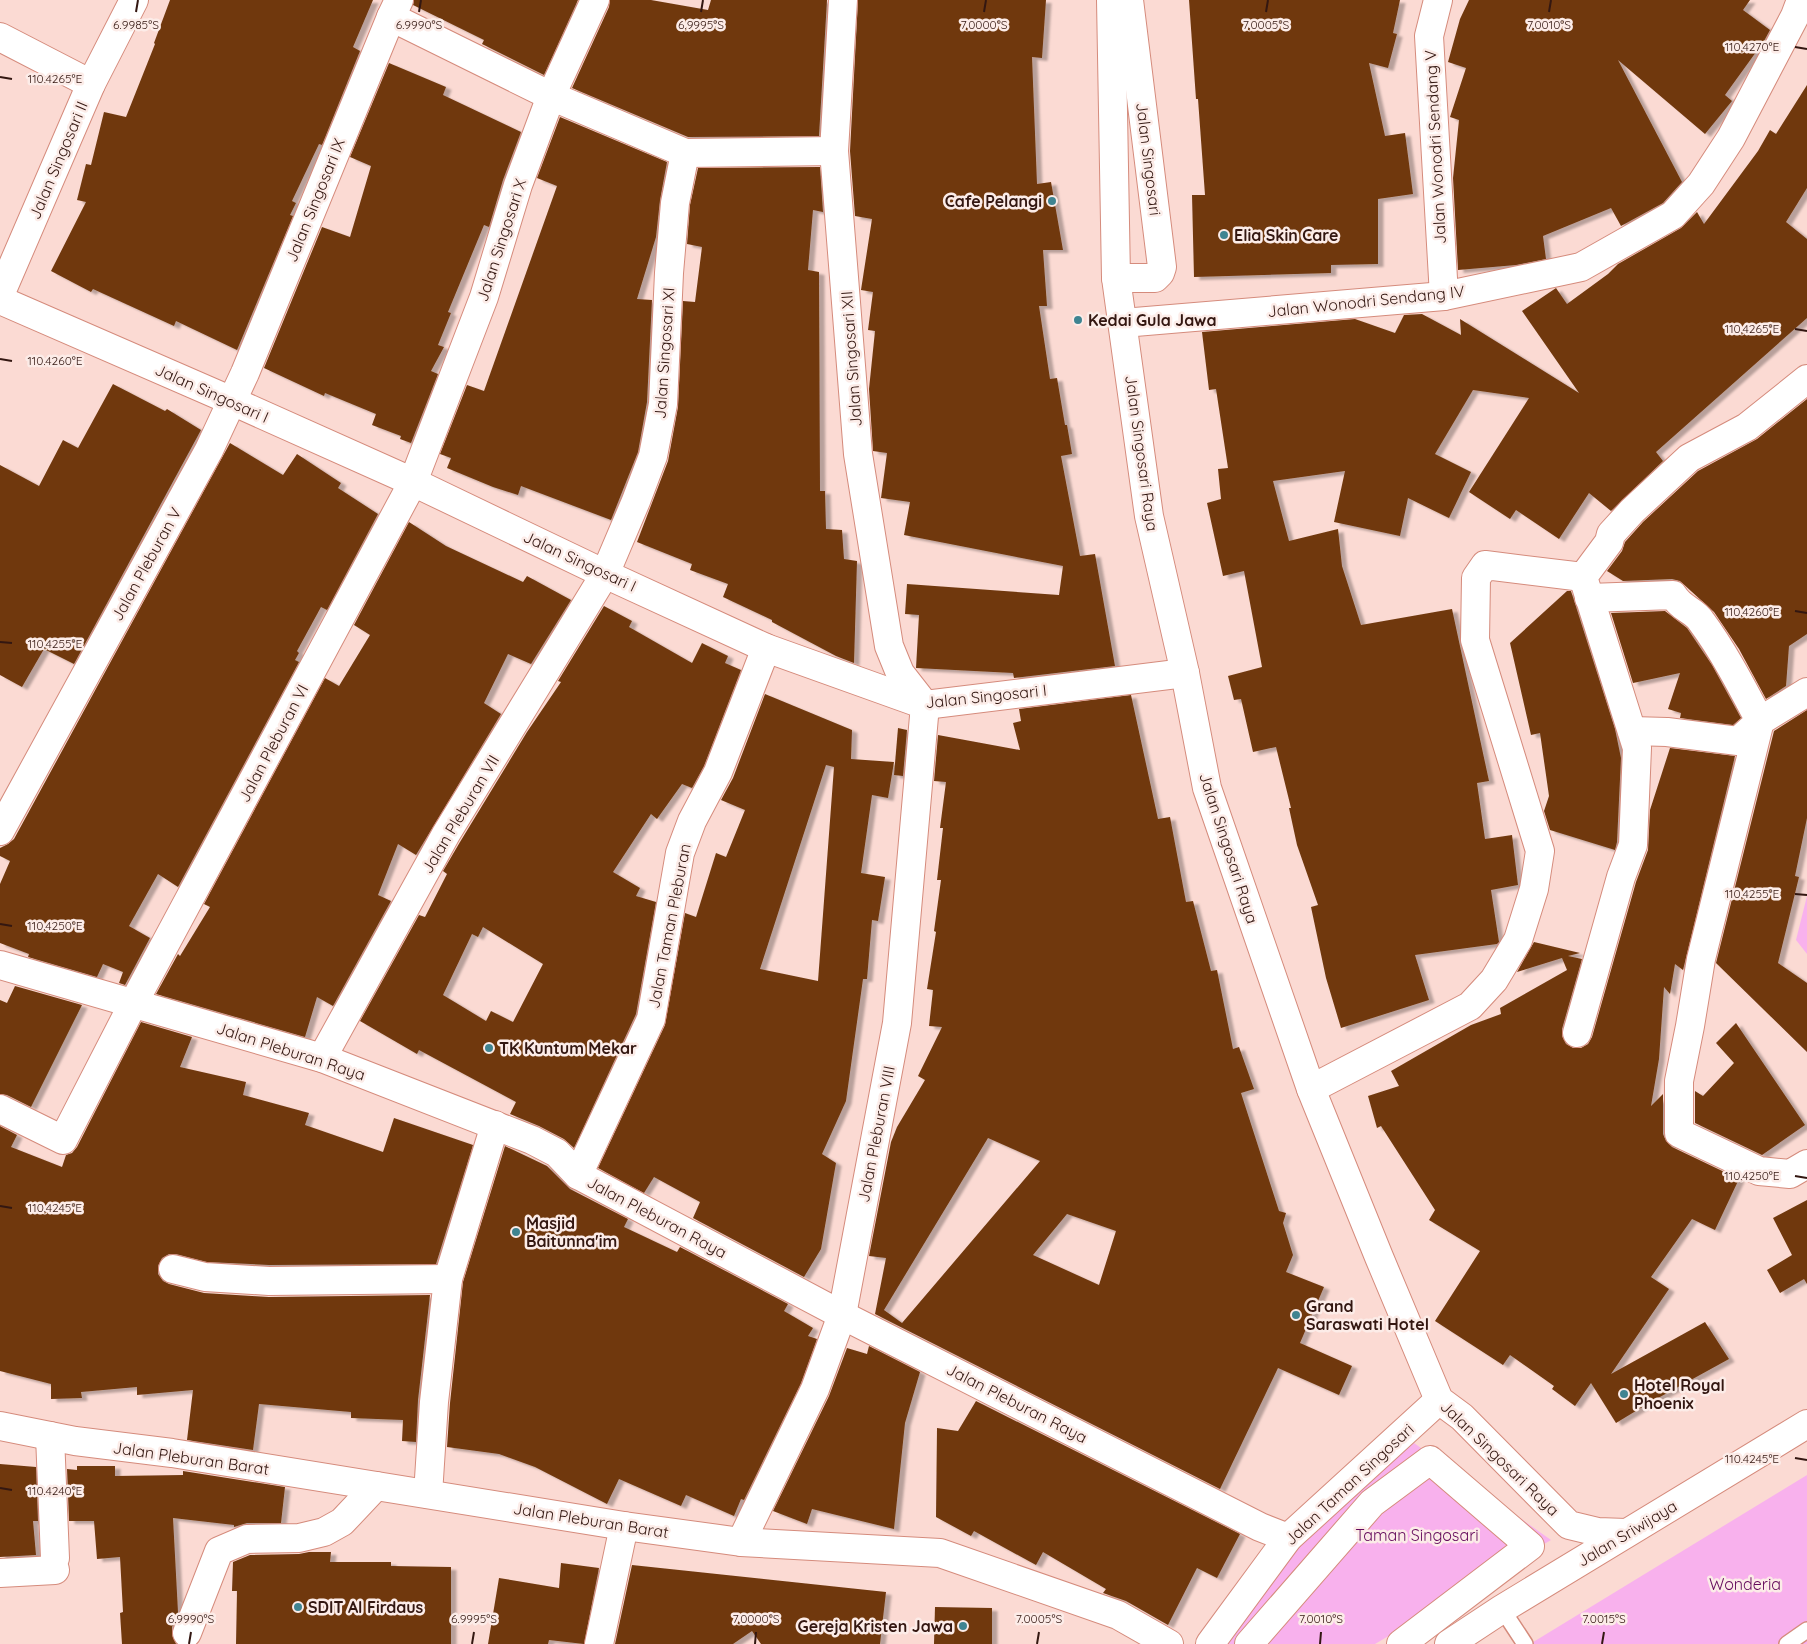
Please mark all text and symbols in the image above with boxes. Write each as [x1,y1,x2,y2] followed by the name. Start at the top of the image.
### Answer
[113,17,159,32] text: 6.9985°S
[396,17,443,32] text: 6.9990°S
[678,17,724,32] text: 6.9995°S
[961,17,1008,32] text: 7.0000°S
[1243,17,1289,32] text: 7.0005°S
[1527,17,1571,32] text: 7.0010°S
[1725,39,1780,54] text: 110.4270°E
[1420,49,1450,244] street label: Jalan Wonodri Sendang V
[28,71,82,86] text: 110.4265°E
[24,98,92,222] street label: Jalan Singosari II
[1132,101,1166,217] street label: Jalan Singosari
[281,135,349,265] street label: Jalan Singosari IX
[472,176,530,304] street label: Jalan Singosari X
[945,191,1042,211] place label: Cafe Pelangi
[1046,195,1058,207] marker: Cafe Pelangi
[1234,225,1338,245] place label: Elia Skin Care
[1218,229,1230,241] marker: Elia Skin Care
[1266,281,1466,321] street label: Jalan Wonodri Sendang IV
[649,287,679,419] street label: Jalan Singosari XI
[836,291,866,427] street label: Jalan Singosari XII
[1088,310,1217,330] place label: Kedai Gula Jawa
[1072,314,1084,326] marker: Kedai Gula Jawa
[1725,321,1779,336] text: 110.4265°E
[27,353,83,368] text: 110.4260°E
[152,359,272,427] street label: Jalan Singosari I
[1121,374,1163,532] street label: Jalan Singosari Raya
[107,503,186,624] street label: Jalan Pleburan V
[520,526,640,596] street label: Jalan Singosari I
[1724,604,1780,619] text: 110.4260°E
[28,636,83,651] text: 110.4255°E
[924,680,1048,712] street label: Jalan Singosari I
[233,681,313,805] street label: Jalan Pleburan VI
[417,751,503,877] street label: Jalan Pleburan VII
[1195,770,1263,926] street label: Jalan Singosari Raya
[643,842,695,1010] street label: Jalan Taman Pleburan
[1725,886,1780,901] text: 110.4255°E
[27,918,83,933] text: 110.4250°E
[214,1017,368,1085] street label: Jalan Pleburan Raya
[499,1038,637,1058] place label: TK Kuntum Mekar
[483,1042,495,1054] marker: TK Kuntum Mekar
[853,1064,899,1204] street label: Jalan Pleburan VIII
[1724,1168,1780,1183] text: 110.4250°E
[584,1172,730,1262] street label: Jalan Pleburan Raya
[28,1200,82,1215] text: 110.4245°E
[526,1213,617,1251] place label: Masjid Baitunna'im
[510,1226,522,1238] marker: Masjid Baitunna'im
[1306,1296,1429,1334] place label: Grand Saraswati Hotel
[1290,1309,1302,1321] marker: Grand Saraswati Hotel
[943,1359,1091,1447] street label: Jalan Pleburan Raya
[1634,1375,1725,1413] place label: Hotel Royal Phoenix
[1618,1388,1630,1400] marker: Hotel Royal Phoenix
[1436,1396,1564,1520] street label: Jalan Singosari Raya
[1281,1419,1417,1549] street label: Jalan Taman Singosari
[112,1437,270,1479] street label: Jalan Pleburan Barat
[1725,1451,1779,1466] text: 110.4245°E
[28,1483,83,1498] text: 110.4240°E
[1574,1495,1680,1571] street label: Jalan Sriwijaya
[512,1498,670,1542] street label: Jalan Pleburan Barat
[1355,1525,1479,1545] park label: Taman Singosari
[1709,1574,1781,1594] park label: Wonderia
[308,1597,424,1617] place label: SDIT Al Firdaus
[292,1601,304,1613] marker: SDIT Al Firdaus
[168,1611,215,1626] text: 6.9990°S
[451,1611,497,1626] text: 6.9995°S
[733,1611,780,1626] text: 7.0000°S
[1016,1611,1062,1626] text: 7.0005°S
[1299,1611,1343,1626] text: 7.0010°S
[1582,1611,1626,1626] text: 7.0015°S
[798,1616,953,1636] place label: Gereja Kristen Jawa
[957,1620,969,1632] marker: Gereja Kristen Jawa

